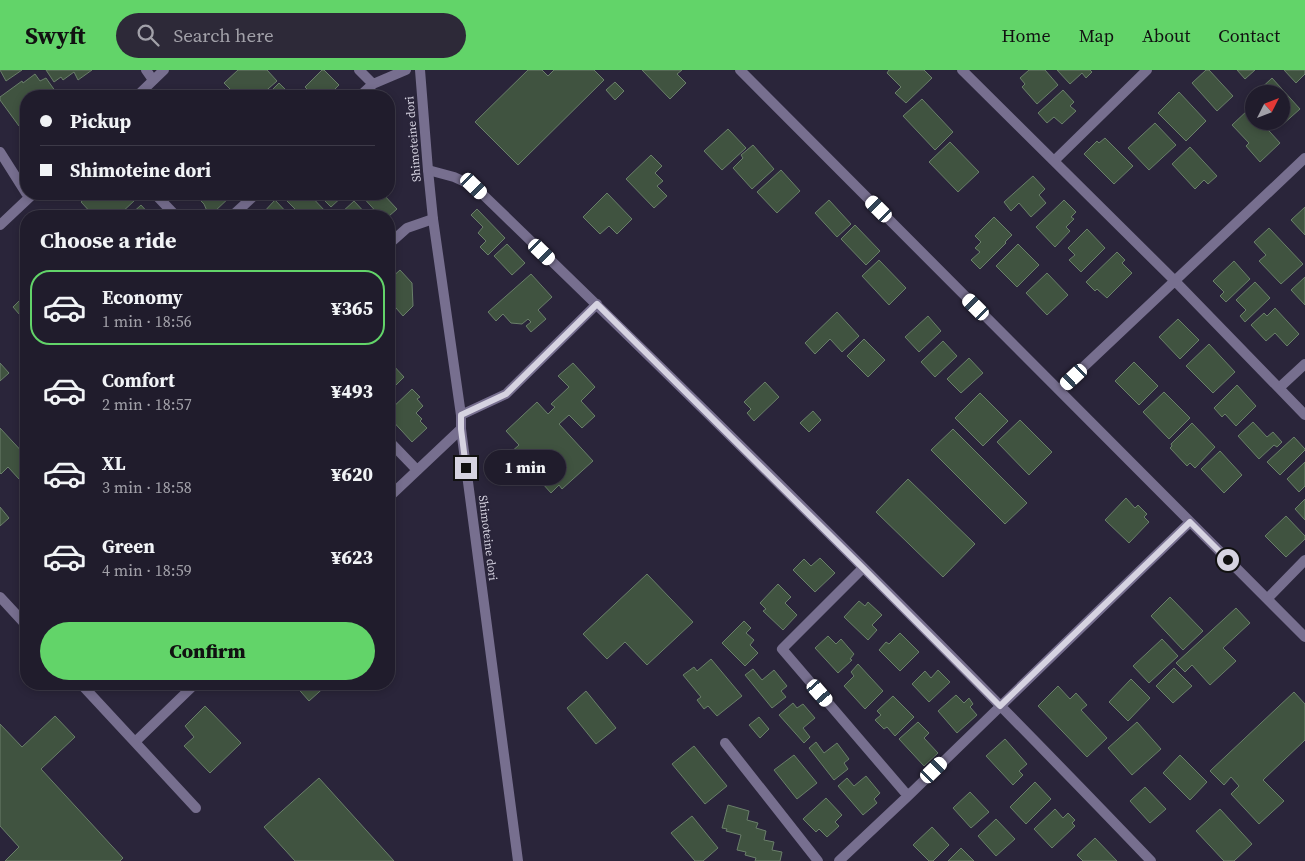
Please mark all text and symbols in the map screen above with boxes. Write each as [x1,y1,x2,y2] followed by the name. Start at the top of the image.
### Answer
[116,13,466,58] search box
[25,19,86,52] text: Swyft
[134,21,162,49] icon: search
[174,22,274,48] text: Search here
[1002,23,1051,48] text: Home
[1079,23,1114,48] text: Map
[1142,23,1190,48] text: About
[1218,23,1280,48] text: Contact
[1245,85,1290,130] north arrow
[1245,85,1290,130] map controls
[401,95,425,182] street label: Shimoteine dori
[70,108,131,134] text: Pickup
[70,157,211,183] text: Shimoteine dori
[457,170,490,202] car
[863,193,894,225] car
[40,225,177,255] text: Choose a ride
[525,236,558,268] car
[102,284,183,310] text: Economy
[42,285,87,330] icon: car
[960,291,991,323] car
[331,295,373,321] text: ¥365
[102,310,192,332] text: 1 min · 18:56
[1057,361,1090,393] car
[102,367,175,393] text: Comfort
[42,368,87,413] icon: car
[331,378,373,404] text: ¥493
[102,393,192,415] text: 2 min · 18:57
[102,450,125,476] text: XL
[484,450,566,486] callout: 1 min
[42,451,87,496] icon: car
[504,456,546,478] text: 1 min
[455,457,477,479] route end
[331,461,373,487] text: ¥620
[102,476,192,498] text: 3 min · 18:58
[475,494,501,582] street label: Shimoteine dori
[102,533,155,559] text: Green
[42,534,87,579] icon: car
[331,544,373,570] text: ¥623
[1217,549,1239,571] route start
[102,559,192,581] text: 4 min · 18:59
[40,622,375,680] button: Confirm
[804,677,835,709] car
[917,754,950,786] car

